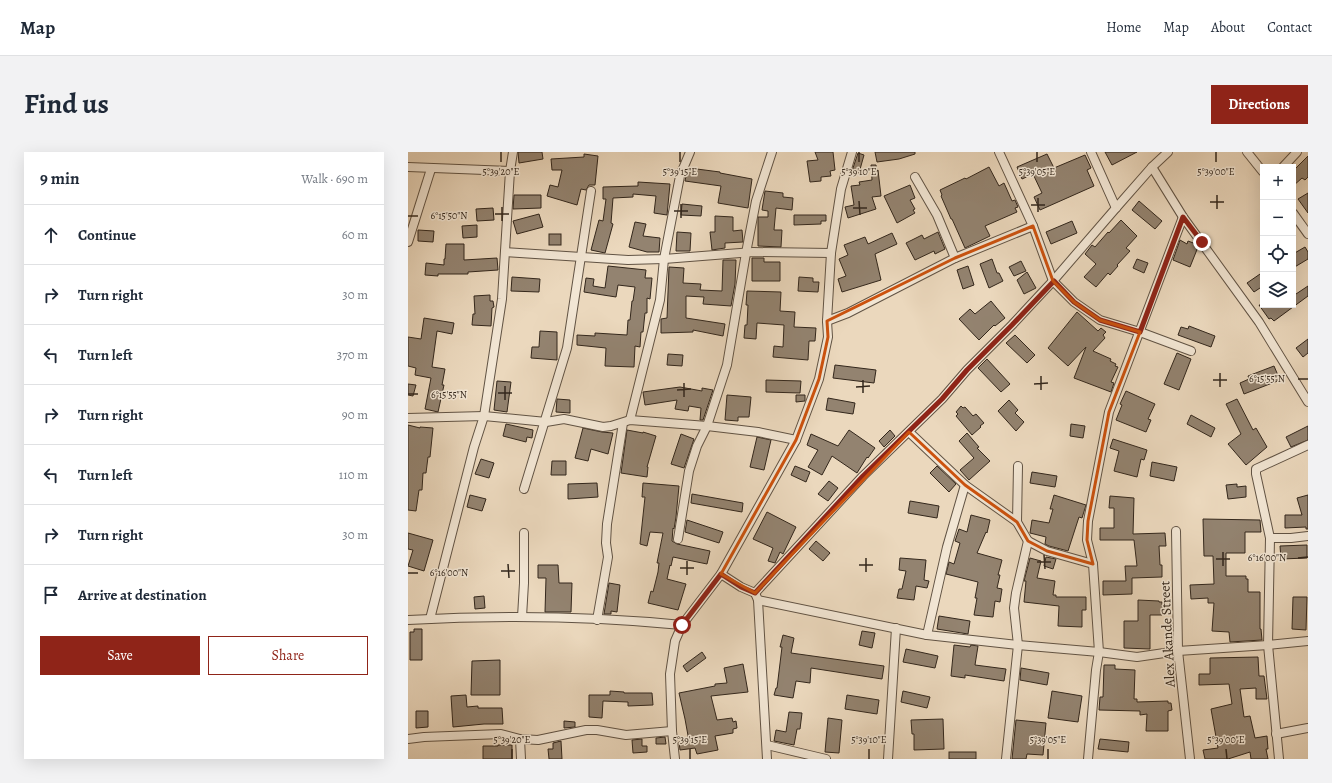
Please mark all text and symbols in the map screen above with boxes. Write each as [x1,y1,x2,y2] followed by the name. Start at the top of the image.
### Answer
[20,15,55,41] text: Map
[1106,18,1141,37] text: Home
[1163,18,1189,37] text: Map
[1211,18,1245,37] text: About
[1267,18,1312,37] text: Contact
[24,85,109,123] text: Find us
[1211,85,1308,124] button: Directions
[1260,164,1296,308] map controls
[1260,164,1296,200] button: +
[483,165,519,178] text: 5°39'20"E
[663,165,697,178] text: 5°39'15"E
[841,165,877,178] text: 5°39'10"E
[1019,165,1055,178] text: 5°39'05"E
[1197,165,1235,178] text: 5°39'00"E
[40,167,80,190] text: 9 min
[301,170,368,187] text: Walk · 690 m
[1260,200,1296,236] button: −
[431,209,467,222] text: 6°15'50"N
[40,224,62,246] icon: ahead
[78,225,136,245] text: Continue
[342,226,368,243] text: 60 m
[1193,233,1211,251] route end
[1260,236,1296,272] button: locate
[1260,272,1296,308] button: layers
[40,284,62,306] icon: right
[78,285,143,305] text: Turn right
[342,286,368,303] text: 30 m
[40,344,62,366] icon: left
[78,345,133,365] text: Turn left
[337,346,368,363] text: 370 m
[1249,372,1285,385] text: 6°15'55"N
[431,388,467,401] text: 6°15'55"N
[40,404,62,426] icon: right
[78,405,143,425] text: Turn right
[342,406,368,423] text: 90 m
[40,464,62,486] icon: left
[78,465,133,485] text: Turn left
[339,466,368,483] text: 110 m
[40,524,62,546] icon: right
[78,525,143,545] text: Turn right
[342,526,368,543] text: 30 m
[1248,551,1286,564] text: 6°16'00"N
[430,566,468,579] text: 6°16'00"N
[1155,580,1180,689] street label: Alex Akande Street
[40,584,62,606] icon: arrive
[78,585,207,605] text: Arrive at destination
[673,616,691,634] route start
[40,636,200,675] button: Save
[208,636,368,675] button: Share
[494,733,530,746] text: 5°39'20"E
[673,733,707,746] text: 5°39'15"E
[851,733,887,746] text: 5°39'10"E
[1030,733,1066,746] text: 5°39'05"E
[1207,733,1245,746] text: 5°39'00"E

